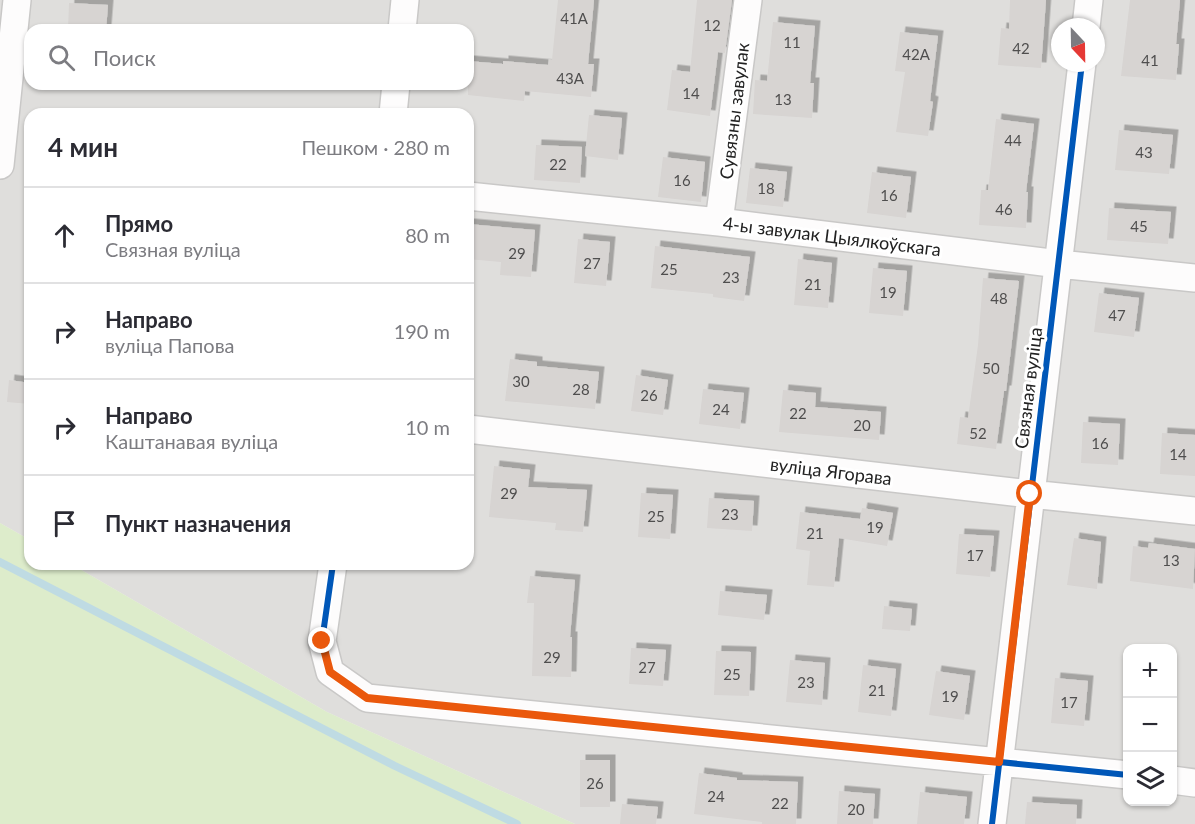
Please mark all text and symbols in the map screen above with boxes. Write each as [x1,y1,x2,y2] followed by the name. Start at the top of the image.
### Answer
[560,9,589,27] house number: 41А
[703,16,721,34] house number: 12
[1051,18,1105,72] north arrow
[24,24,474,90] search box
[783,33,801,51] house number: 11
[1012,39,1030,57] house number: 42
[45,41,78,74] icon: search
[715,41,753,181] street label: Сувязны завулак
[93,44,156,71] text: Поиск
[902,45,931,63] house number: 42А
[1141,51,1159,69] house number: 41
[556,69,585,87] house number: 43А
[682,84,700,102] house number: 14
[774,90,792,108] house number: 13
[48,131,118,163] text: 4 мин
[1004,131,1022,149] house number: 44
[301,135,450,159] text: Пешком · 280 m
[1135,143,1153,161] house number: 43
[549,155,567,173] house number: 22
[673,171,691,189] house number: 16
[757,179,775,197] house number: 18
[880,186,898,204] house number: 16
[995,200,1013,218] house number: 46
[105,210,173,237] text: Прямо
[722,212,942,260] street label: 4-ы завулак Цыялкоўскага
[1130,217,1148,235] house number: 45
[48,219,81,252] icon: ahead
[405,223,450,247] text: 80 m
[105,237,241,261] text: Связная вуліца
[508,244,526,262] house number: 29
[583,254,601,272] house number: 27
[660,260,678,278] house number: 25
[722,268,740,286] house number: 23
[804,275,822,293] house number: 21
[879,283,897,301] house number: 19
[990,289,1008,307] house number: 48
[105,306,193,333] text: Направо
[1108,306,1126,324] house number: 47
[48,315,81,348] icon: right
[394,319,450,343] text: 190 m
[1010,326,1046,450] street label: Связная вуліца
[105,333,235,357] text: вуліца Папова
[982,359,1000,377] house number: 50
[512,372,530,390] house number: 30
[572,380,590,398] house number: 28
[640,386,658,404] house number: 26
[712,400,730,418] house number: 24
[105,402,193,429] text: Направо
[789,404,807,422] house number: 22
[48,411,81,444] icon: right
[405,415,450,439] text: 10 m
[853,416,871,434] house number: 20
[969,424,987,442] house number: 52
[105,429,278,453] text: Каштанавая вуліца
[1091,434,1109,452] house number: 16
[1169,445,1187,463] house number: 14
[769,453,893,489] street label: вуліца Ягорава
[1016,480,1042,506] route start
[500,484,518,502] house number: 29
[721,505,739,523] house number: 23
[48,507,81,540] icon: arrive
[647,507,665,525] house number: 25
[105,510,291,537] text: Пункт назначения
[866,518,884,536] house number: 19
[806,524,824,542] house number: 21
[966,546,984,564] house number: 17
[1162,551,1180,569] house number: 13
[308,627,334,653] route end
[1123,644,1177,806] map controls
[1123,644,1177,698] button: +
[543,648,561,666] house number: 29
[638,658,656,676] house number: 27
[723,665,741,683] house number: 25
[797,673,815,691] house number: 23
[868,681,886,699] house number: 21
[941,687,959,705] house number: 19
[1060,693,1078,711] house number: 17
[1123,698,1177,752] button: −
[1123,752,1177,806] button: layers
[586,774,604,792] house number: 26
[707,787,725,805] house number: 24
[771,794,789,812] house number: 22
[847,800,865,818] house number: 20

